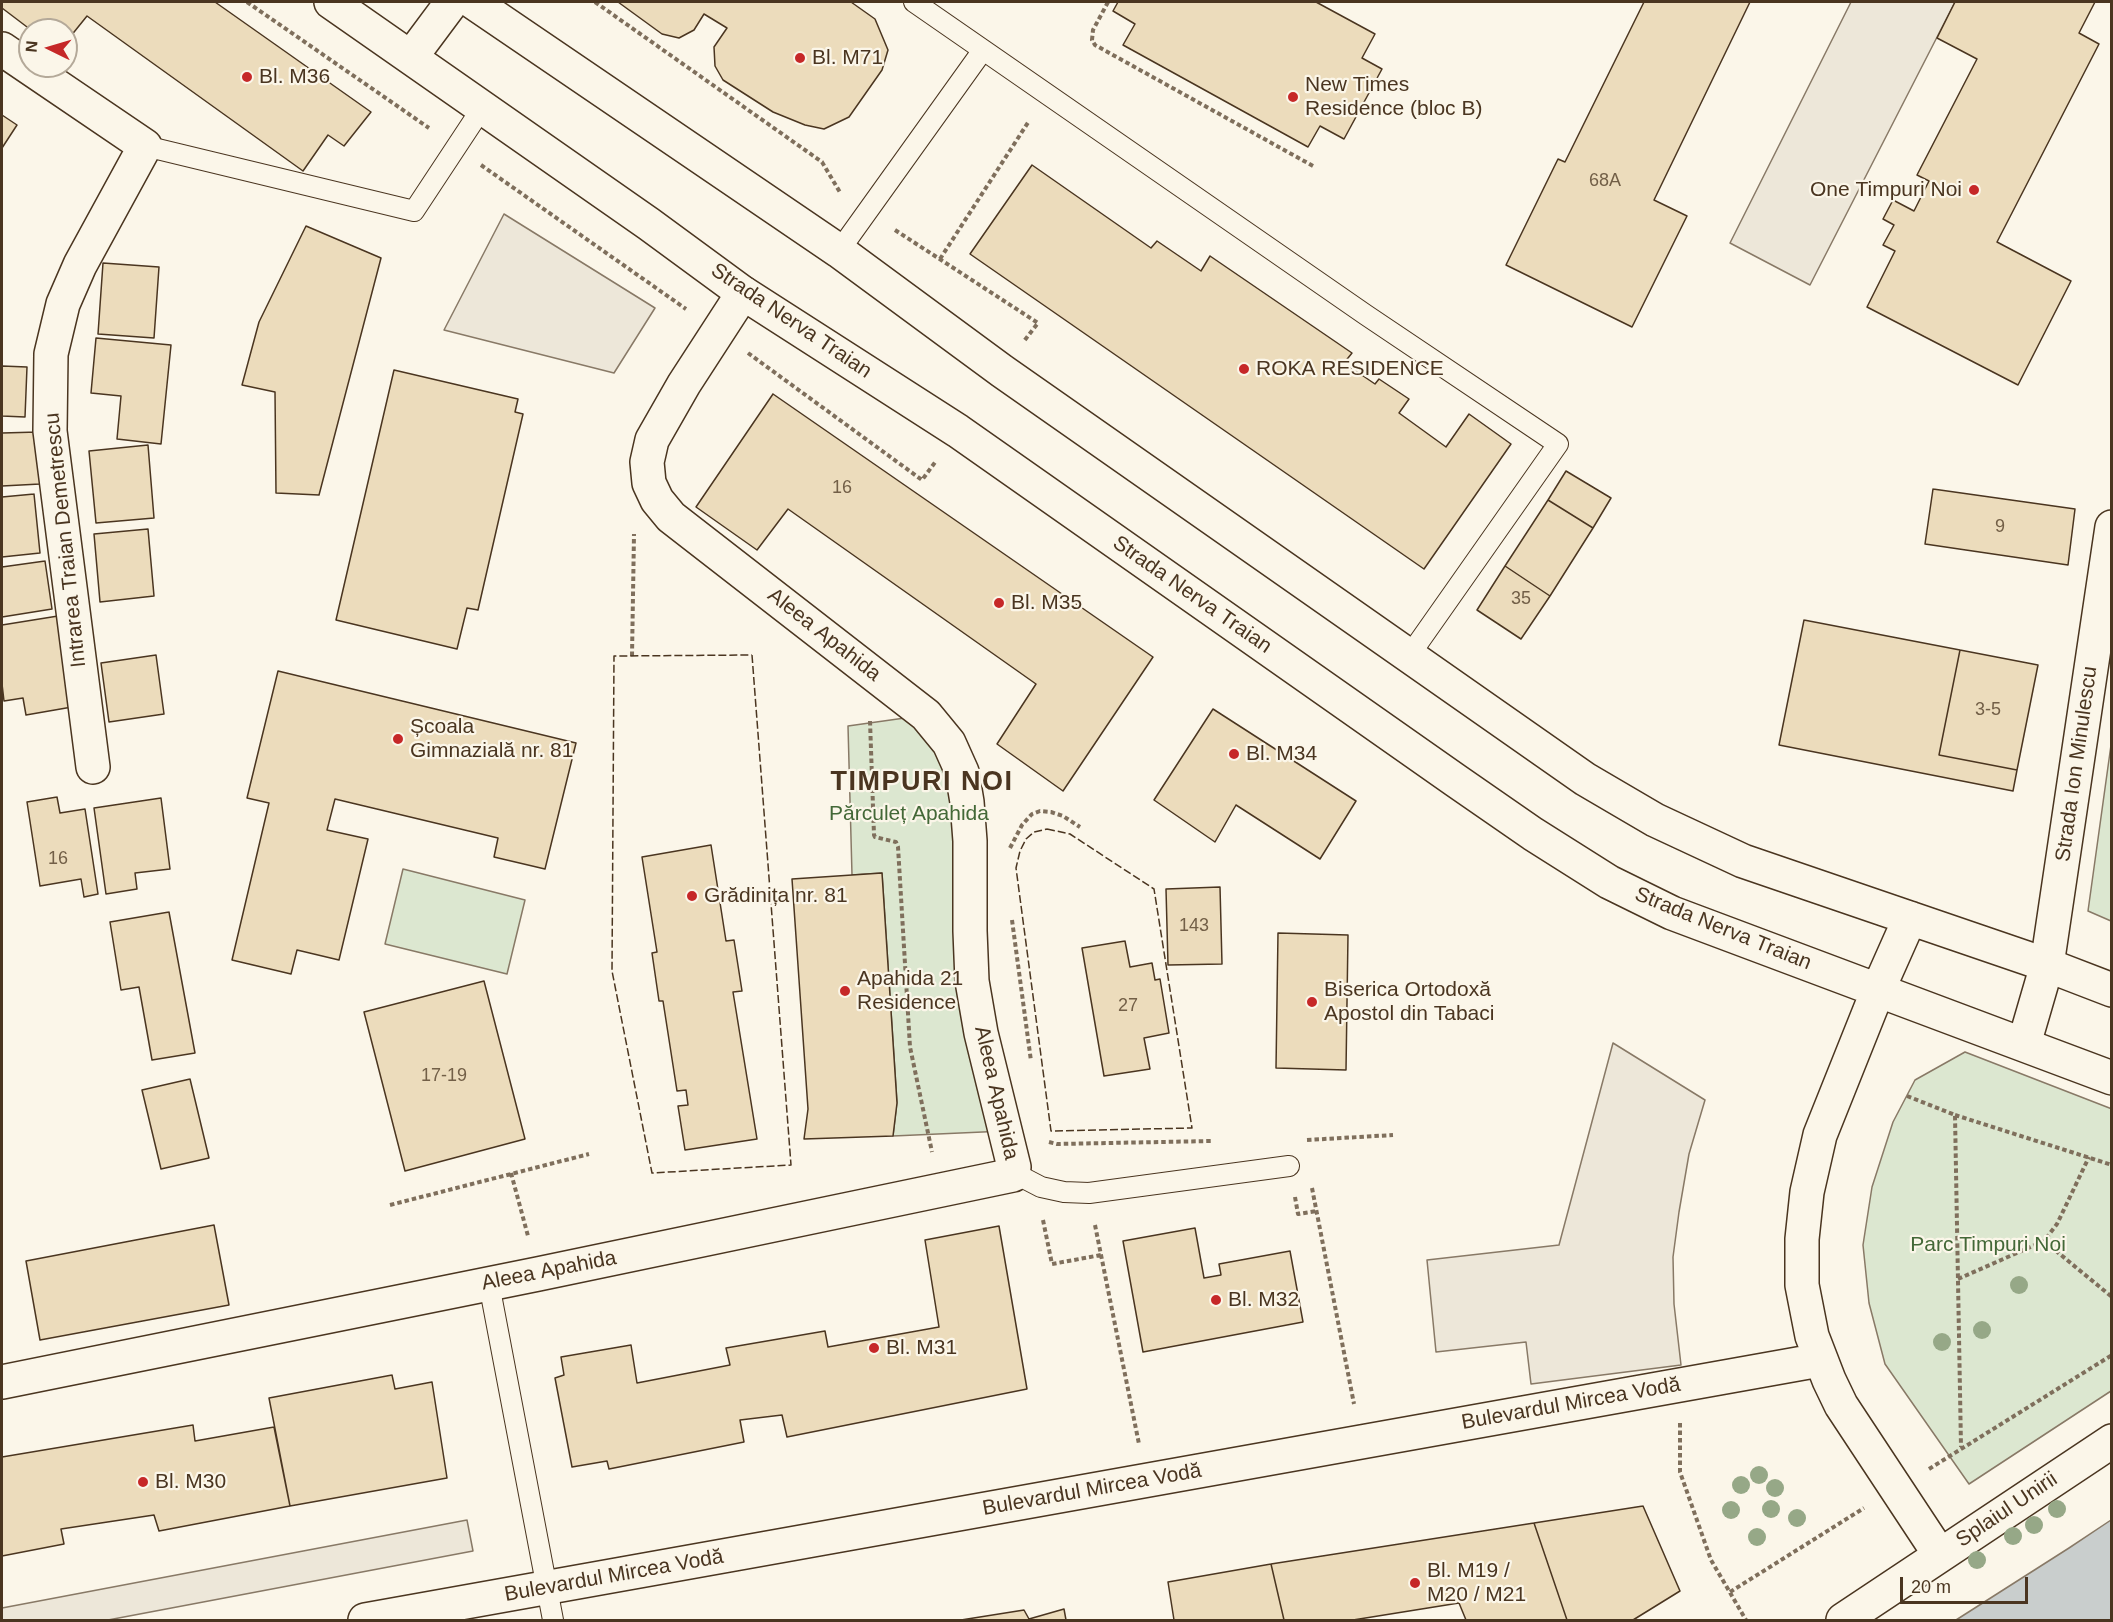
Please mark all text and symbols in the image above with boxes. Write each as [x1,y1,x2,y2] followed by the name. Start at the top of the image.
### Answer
[18,18,78,78] north arrow
[23,40,41,53] text: N
[812,45,883,71] place label: Bl. M71
[793,51,807,65] marker: Bl. M71
[259,64,330,90] place label: Bl. M36
[240,70,254,84] marker: Bl. M36
[1305,72,1482,122] place label: New Times Residence (bloc B)
[1286,90,1300,104] marker: New Times Residence (bloc B)
[1589,170,1621,192] house number: 68A
[1810,177,1962,203] place label: One Timpuri Noi
[1967,183,1981,197] marker: One Timpuri Noi
[706,258,876,384] street label: Strada Nerva Traian
[1256,356,1444,382] place label: ROKA RESIDENCE
[1237,362,1251,376] marker: ROKA RESIDENCE
[40,411,92,669] street label: Intrarea Traian Demetrescu
[832,477,852,499] house number: 16
[1995,516,2005,538] house number: 9
[1108,531,1276,659] street label: Strada Nerva Traian
[762,583,886,687] street label: Aleea Apahida
[1511,588,1531,610] house number: 35
[1011,590,1082,616] place label: Bl. M35
[992,596,1006,610] marker: Bl. M35
[2051,665,2103,863] street label: Strada Ion Minulescu
[1975,699,2001,721] house number: 3-5
[410,714,573,764] place label: Școala Gimnazială nr. 81
[391,732,405,746] marker: Școala Gimnazială nr. 81
[1246,741,1317,767] place label: Bl. M34
[1227,747,1241,761] marker: Bl. M34
[831,767,1013,799] district label: TIMPURI NOI
[829,801,989,827] park label: Părculeț Apahida
[48,848,68,870] house number: 16
[1631,882,1815,976] street label: Strada Nerva Traian
[704,883,848,909] place label: Grădinița nr. 81
[685,889,699,903] marker: Grădinița nr. 81
[1179,915,1209,937] house number: 143
[857,966,963,1016] place label: Apahida 21 Residence
[1324,977,1494,1027] place label: Biserica Ortodoxă Apostol din Tabaci
[838,984,852,998] marker: Apahida 21 Residence
[1118,995,1138,1017] house number: 27
[1305,995,1319,1009] marker: Biserica Ortodoxă Apostol din Tabaci
[968,1024,1024,1162] street label: Aleea Apahida
[421,1065,467,1087] house number: 17-19
[1910,1232,2066,1258] park label: Parc Timpuri Noi
[480,1246,618,1296] street label: Aleea Apahida
[1228,1287,1299,1313] place label: Bl. M32
[1209,1293,1223,1307] marker: Bl. M32
[886,1335,957,1361] place label: Bl. M31
[867,1341,881,1355] marker: Bl. M31
[1460,1372,1682,1436] street label: Bulevardul Mircea Vodă
[981,1458,1203,1522] street label: Bulevardul Mircea Vodă
[1952,1467,2062,1553] street label: Splaiul Unirii
[155,1469,226,1495] place label: Bl. M30
[136,1475,150,1489] marker: Bl. M30
[503,1544,725,1608] street label: Bulevardul Mircea Vodă
[1427,1558,1526,1608] place label: Bl. M19 / M20 / M21
[1903,1565,2030,1603] scale bar
[1408,1576,1422,1590] marker: Bl. M19 / M20 / M21
[1911,1577,1951,1597] text: 20 m

